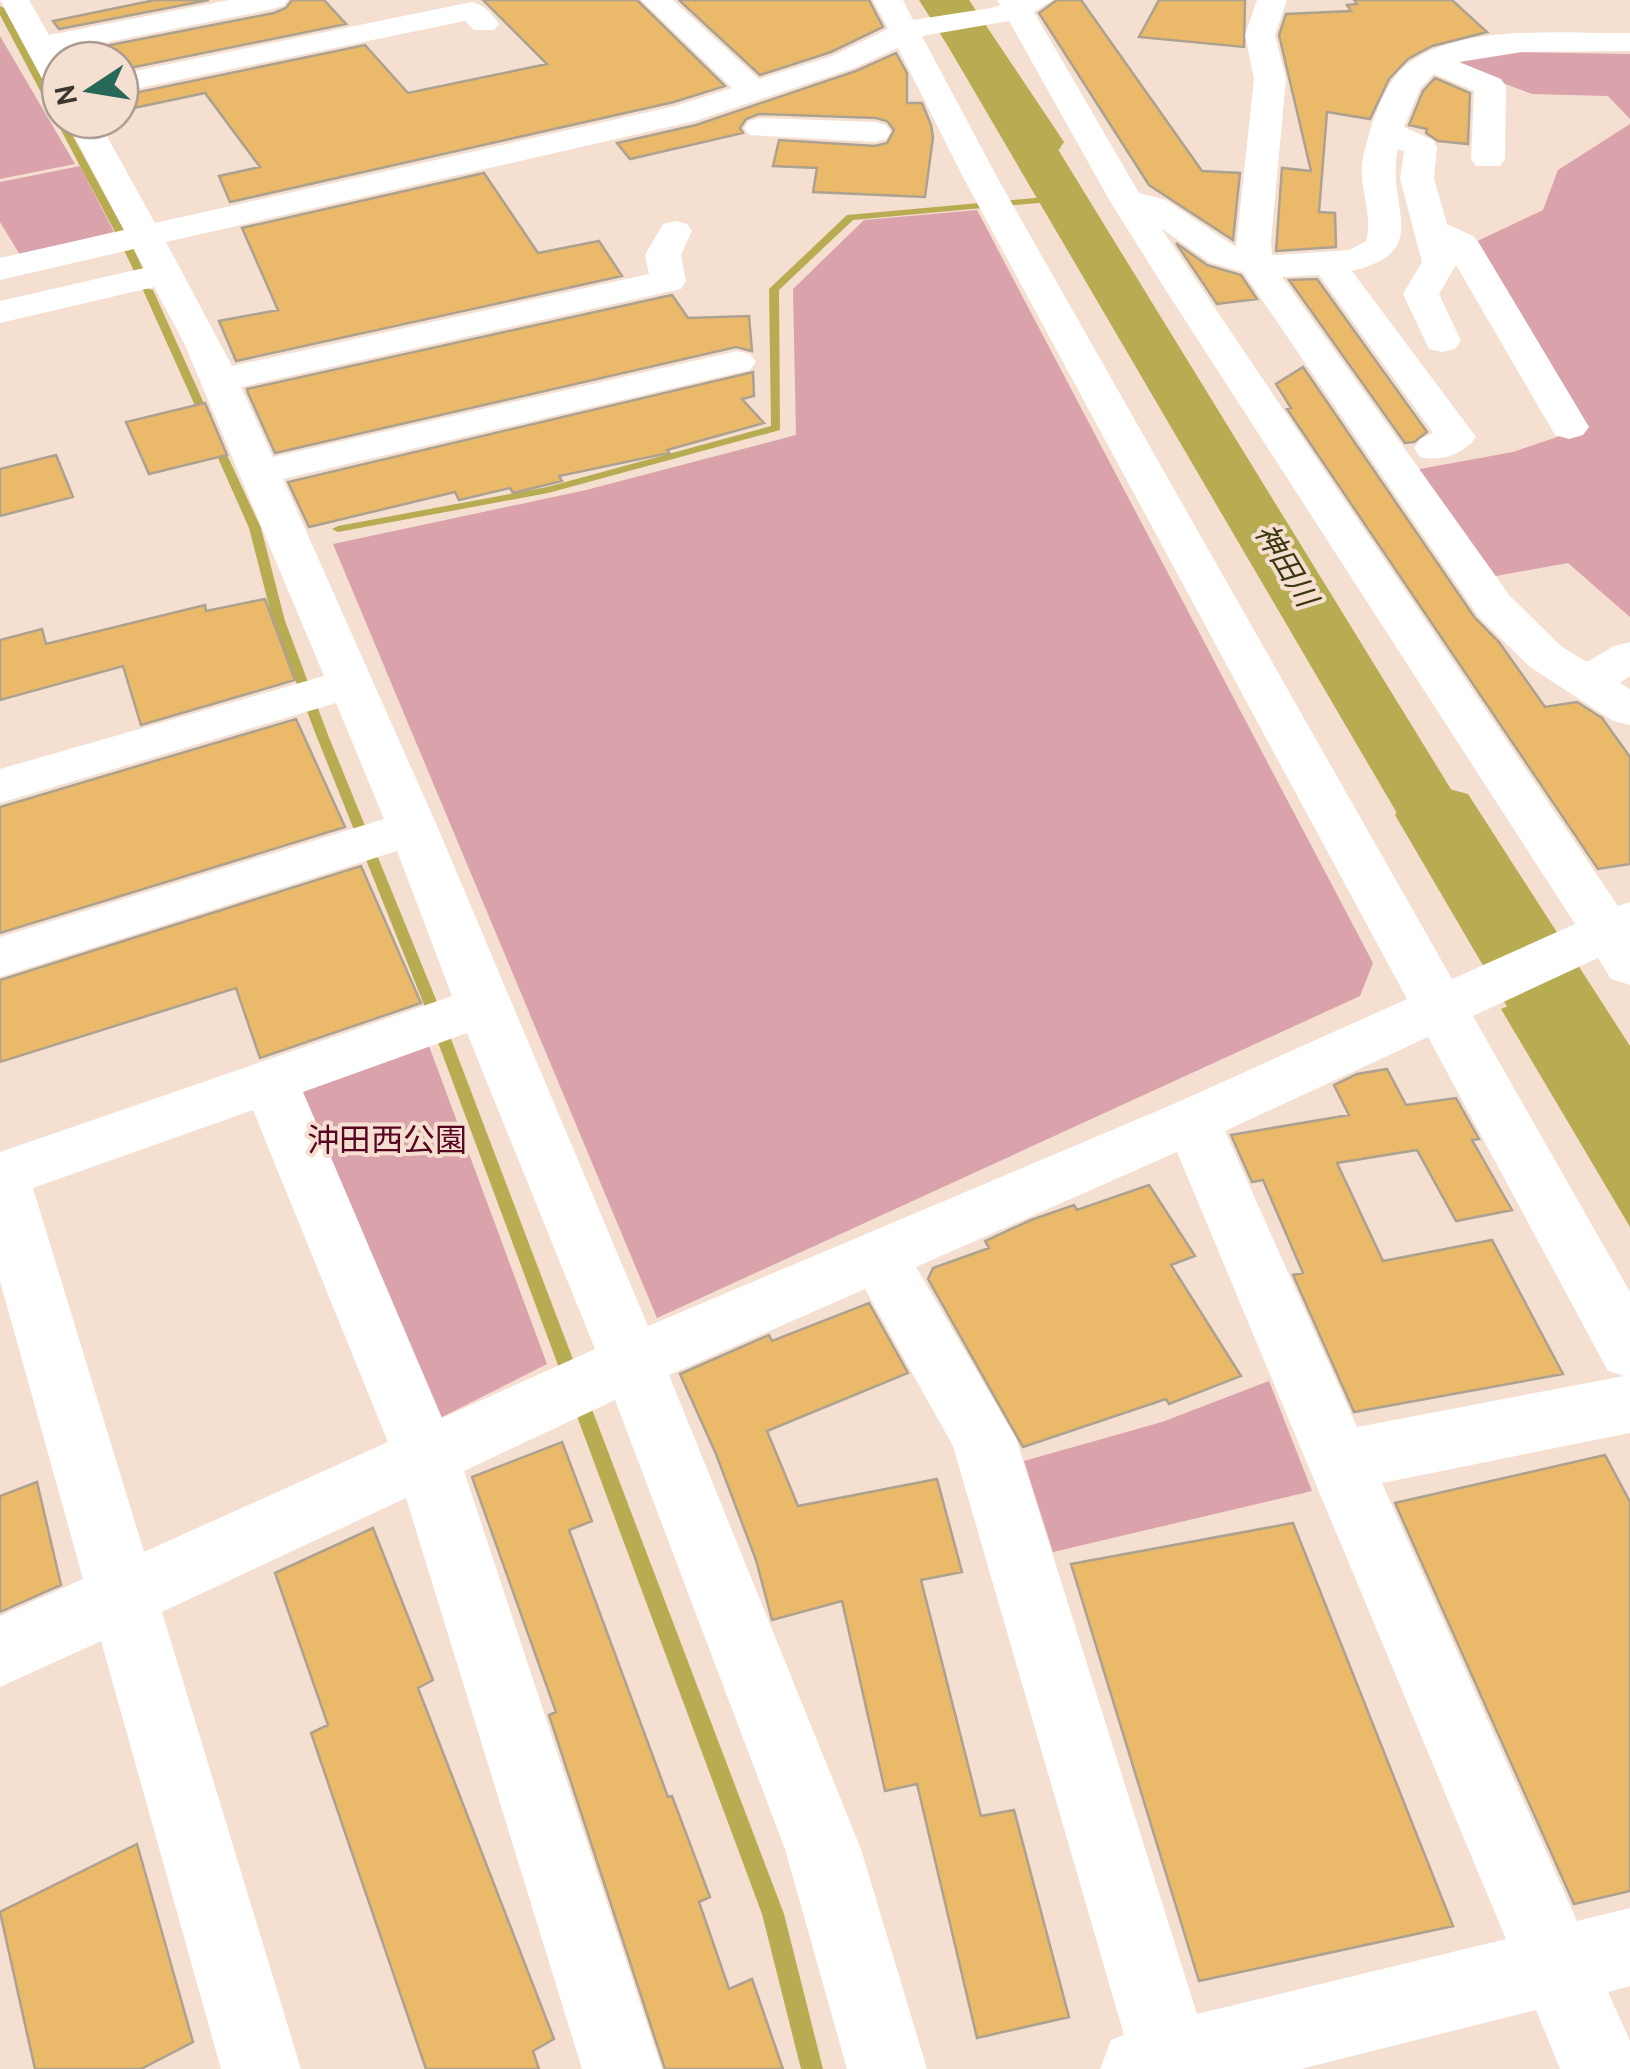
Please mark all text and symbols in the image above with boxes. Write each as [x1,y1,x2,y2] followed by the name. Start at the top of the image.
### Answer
[40,40,140,140] north arrow
[47,82,84,108] text: N
[1247,517,1327,615] water label: 神田川
[307,1120,467,1159] park label: 沖田西公園

